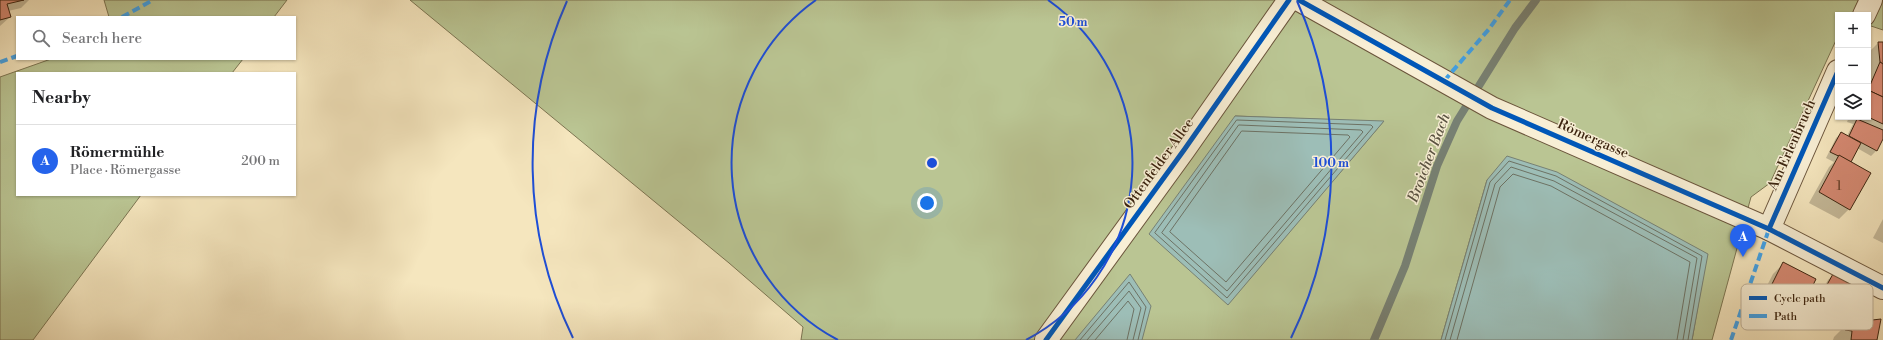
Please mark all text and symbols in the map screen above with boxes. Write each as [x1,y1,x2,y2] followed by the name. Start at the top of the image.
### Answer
[1835,12,1871,120] map controls
[1835,12,1871,48] button: +
[1058,15,1088,30] text: 50 m
[16,16,296,60] search box
[30,27,52,49] icon: search
[62,29,142,48] text: Search here
[1835,48,1871,84] button: −
[1835,84,1871,120] button: layers
[32,87,91,109] text: Nearby
[1764,96,1820,194] street label: Am Erlenbruch
[1403,110,1455,206] water label: Broicher Bach
[1120,115,1198,213] street label: Ottenfelder Allee
[1554,115,1632,163] street label: Römergasse
[70,143,164,162] text: Römermühle
[40,153,50,169] text: A
[241,153,280,169] text: 200 m
[925,156,939,170] centre of rings
[1313,156,1349,171] text: 100 m
[70,162,181,178] text: Place · Römergasse
[1836,179,1842,194] house number: 1
[917,193,937,213] your location
[1730,224,1756,257] pin: A
[1741,284,1873,330] legend
[1774,292,1826,306] text: Cycle path
[1774,310,1798,324] text: Path

